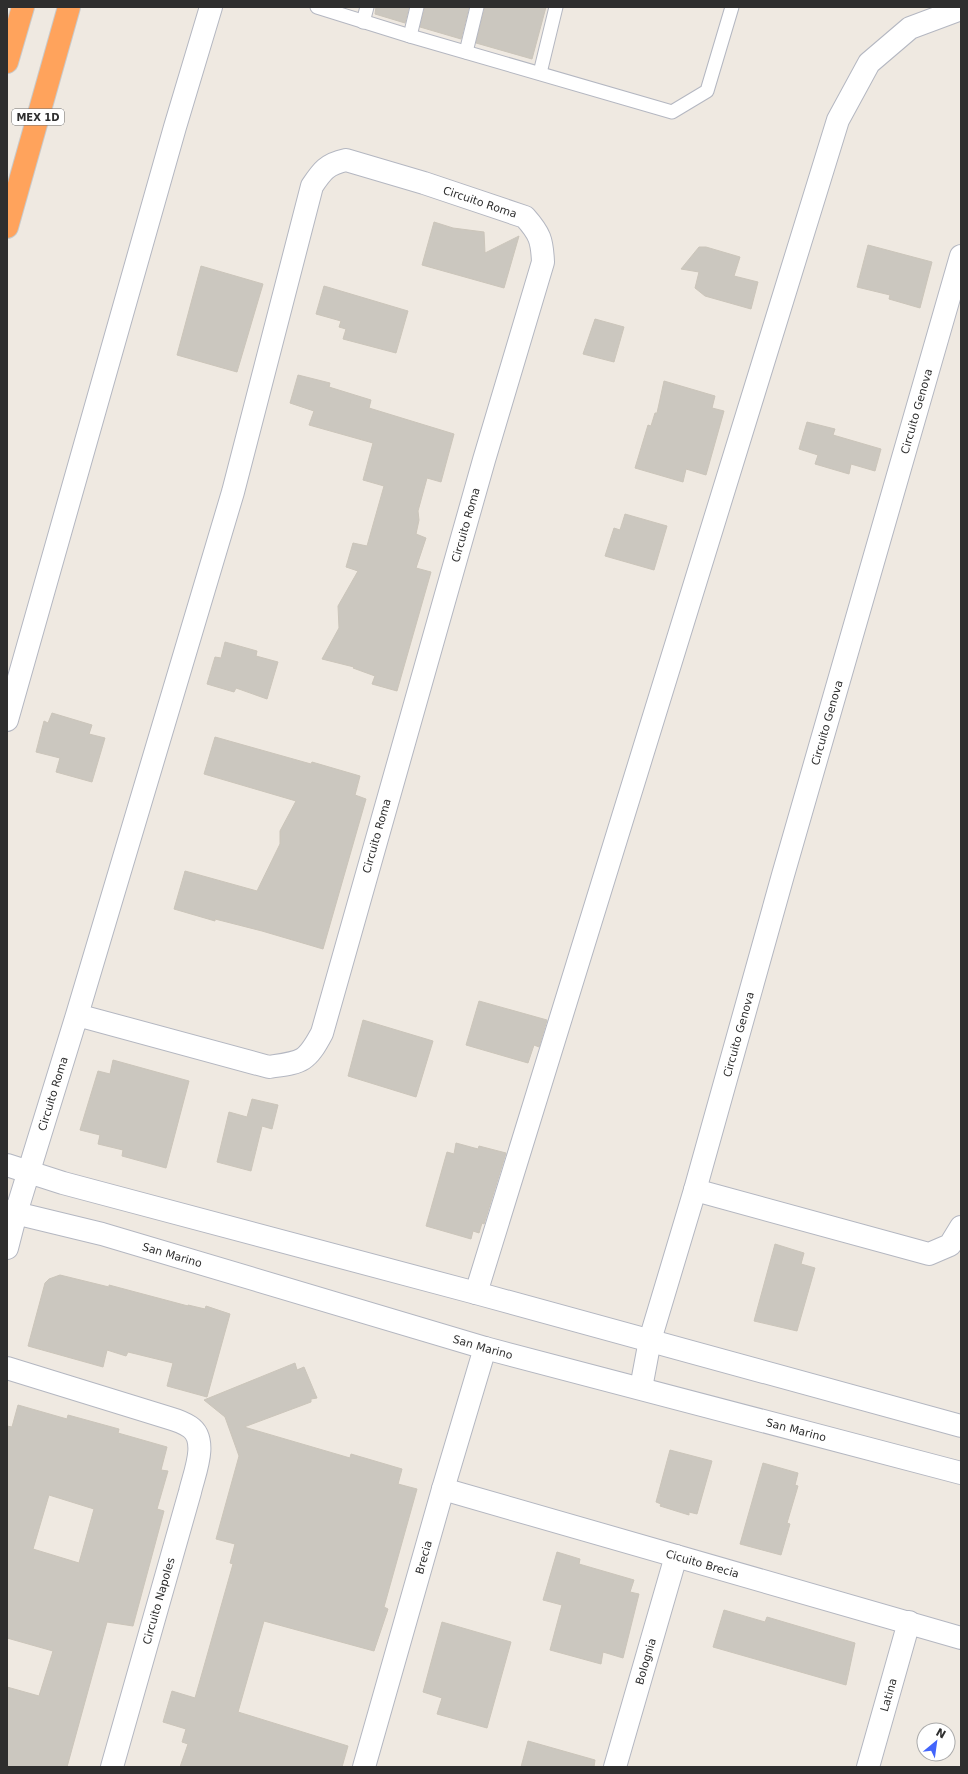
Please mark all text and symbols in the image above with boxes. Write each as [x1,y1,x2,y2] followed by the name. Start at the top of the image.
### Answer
[12,109,64,125] road number: MEX 1D
[442,183,519,220] street label: Circuito Roma
[898,367,935,455] street label: Circuito Genova
[449,486,483,564] street label: Circuito Roma
[808,679,845,767] street label: Circuito Genova
[360,797,394,875] street label: Circuito Roma
[720,990,757,1079] street label: Circuito Genova
[35,1055,70,1132] street label: Circuito Roma
[141,1240,204,1270] street label: San Marino
[451,1332,515,1362] street label: San Marino
[765,1416,828,1444] street label: San Marino
[413,1539,435,1576] street label: Brecia
[664,1547,741,1580] street label: Cicuito Brecia
[140,1556,178,1646] street label: Circuito Napoles
[633,1637,658,1686] street label: Bolognia
[878,1677,899,1713] street label: Latina
[916,1722,956,1762] north arrow
[933,1726,948,1742] text: N

